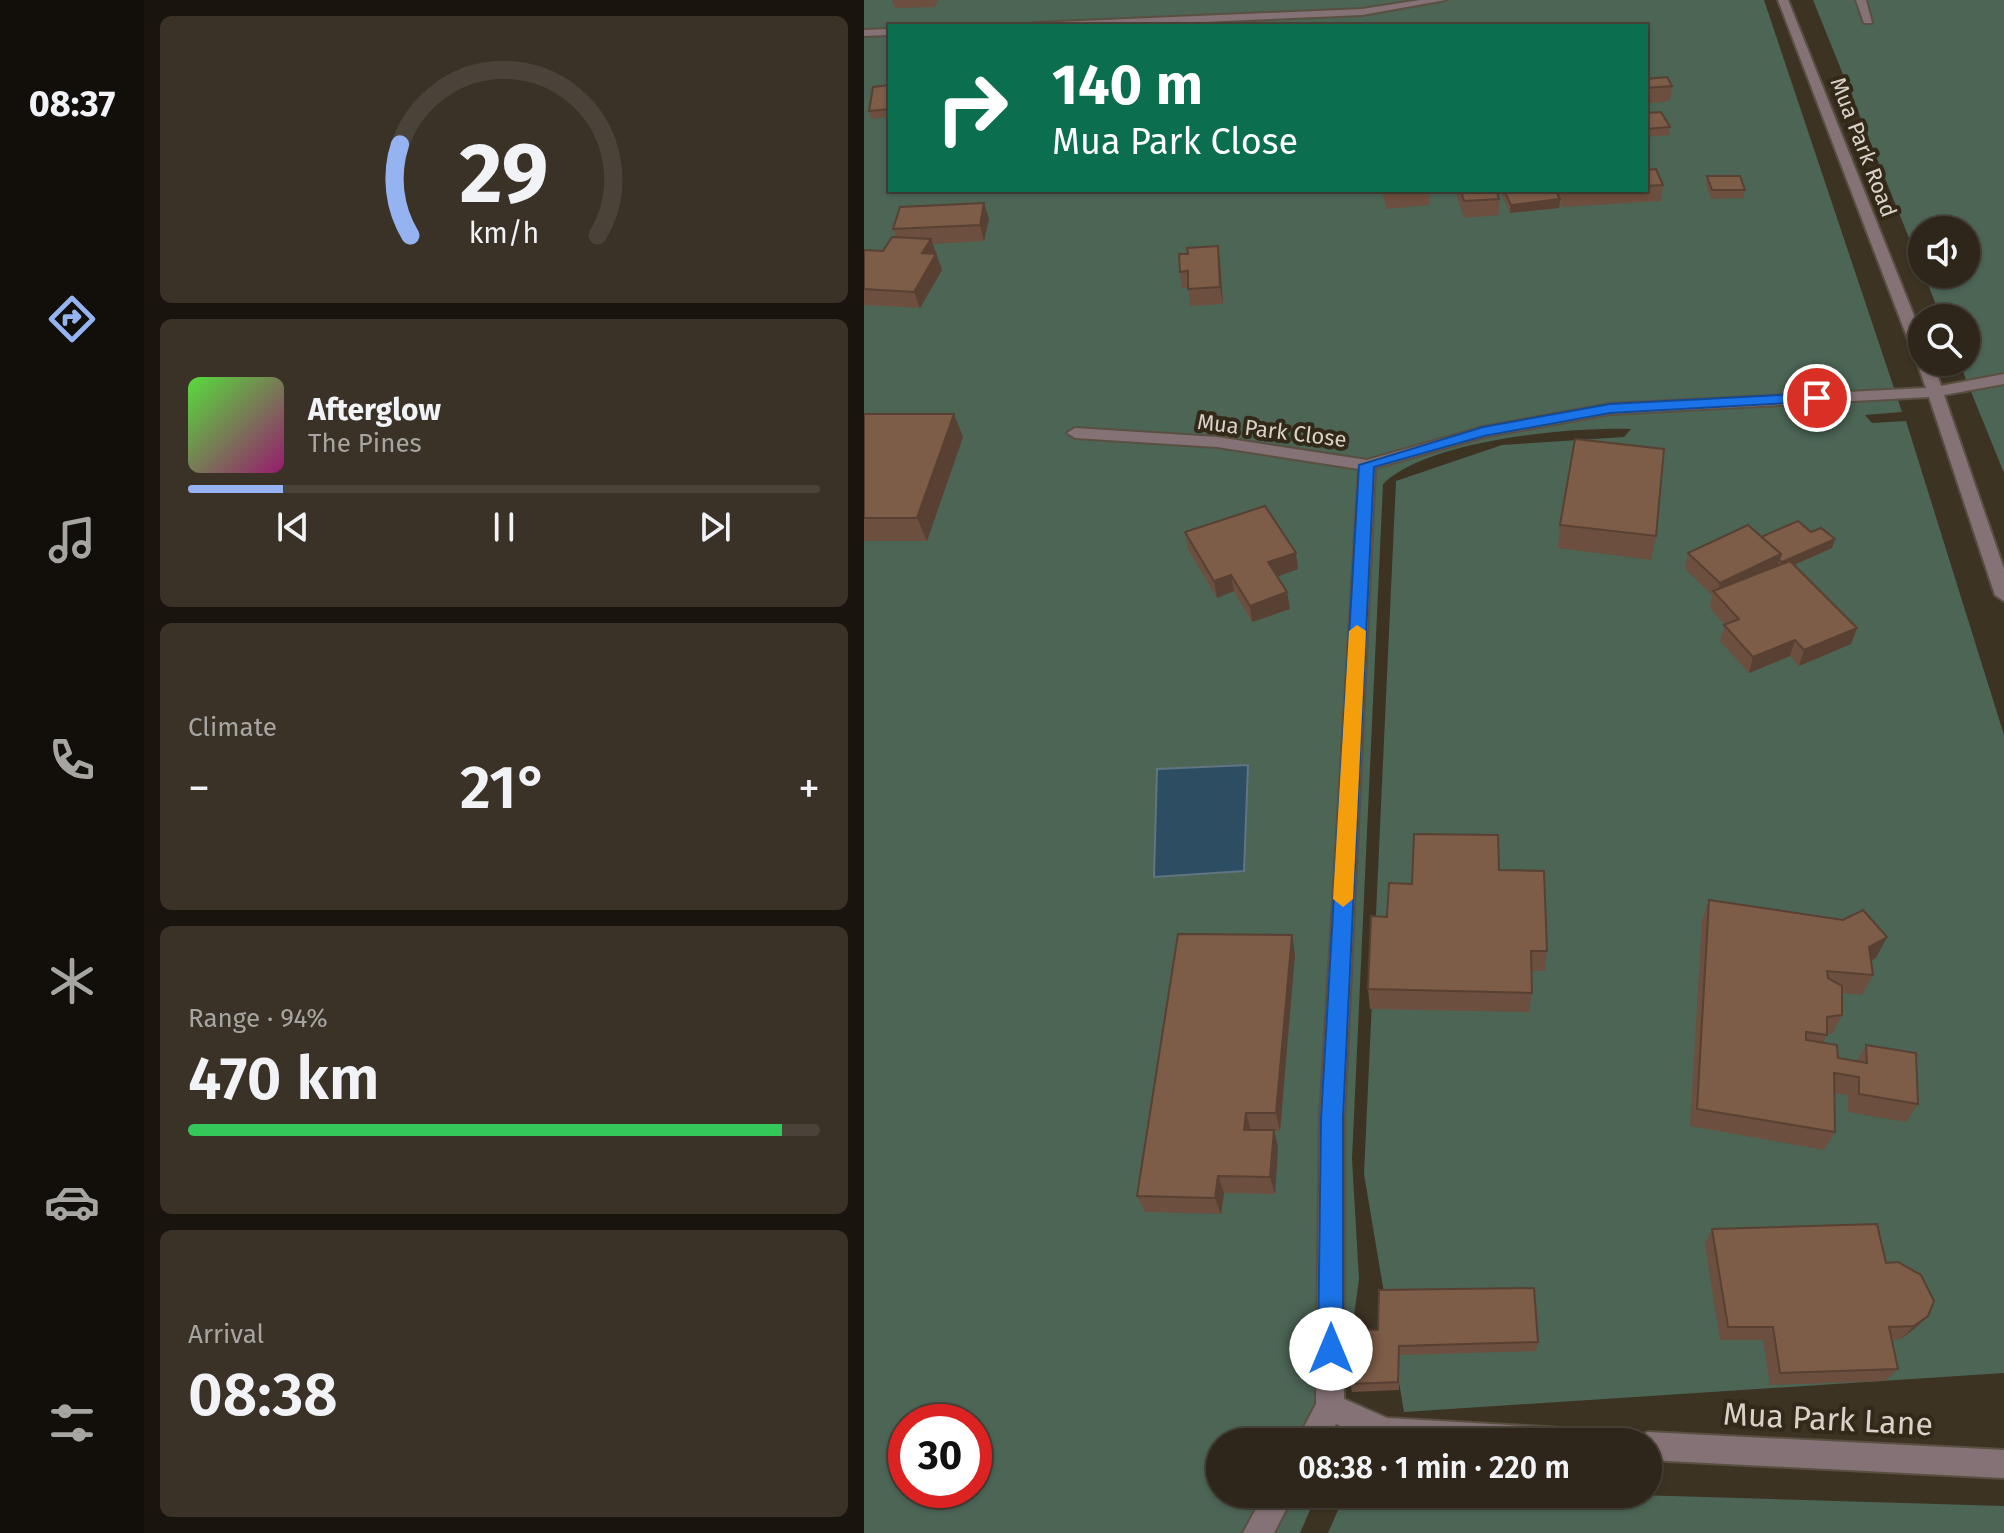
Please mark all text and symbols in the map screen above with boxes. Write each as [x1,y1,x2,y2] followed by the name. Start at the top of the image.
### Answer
[1052,52,1203,119] text: 140 m
[920,56,1024,160] icon: right
[1824,73,1903,221] street label: Mua Park Road
[29,82,115,126] text: 08:37
[1052,120,1298,164] text: Mua Park Close
[460,123,548,223] text: 29
[469,216,539,251] text: km/h
[1908,216,1980,376] map controls
[1908,216,1980,288] button: sound
[44,291,100,347] icon: directions
[1908,304,1980,376] button: search
[1783,364,1851,432] pin
[1795,376,1839,420] icon: arrive
[308,392,441,428] text: Afterglow
[1196,408,1348,453] street label: Mua Park Close
[308,428,422,459] text: The Pines
[271,505,315,549] icon: previous
[482,505,526,549] icon: pause
[693,505,737,549] icon: next
[44,512,100,568] icon: music
[188,712,277,743] text: Climate
[44,732,100,788] icon: phone
[460,752,548,824] text: 21°
[188,762,210,815] text: −
[798,762,820,815] text: +
[44,953,100,1009] icon: climate
[188,1003,328,1034] text: Range · 94%
[188,1043,380,1115] text: 470 km
[44,1174,100,1230] icon: car
[1289,1307,1373,1391] position arrow
[188,1319,264,1350] text: Arrival
[188,1359,338,1431] text: 08:38
[44,1395,100,1451] icon: filters
[1722,1395,1934,1443] street label: Mua Park Lane
[888,1404,992,1508] speed limit sign: 30
[1298,1450,1570,1486] text: 08:38 · 1 min · 220 m

